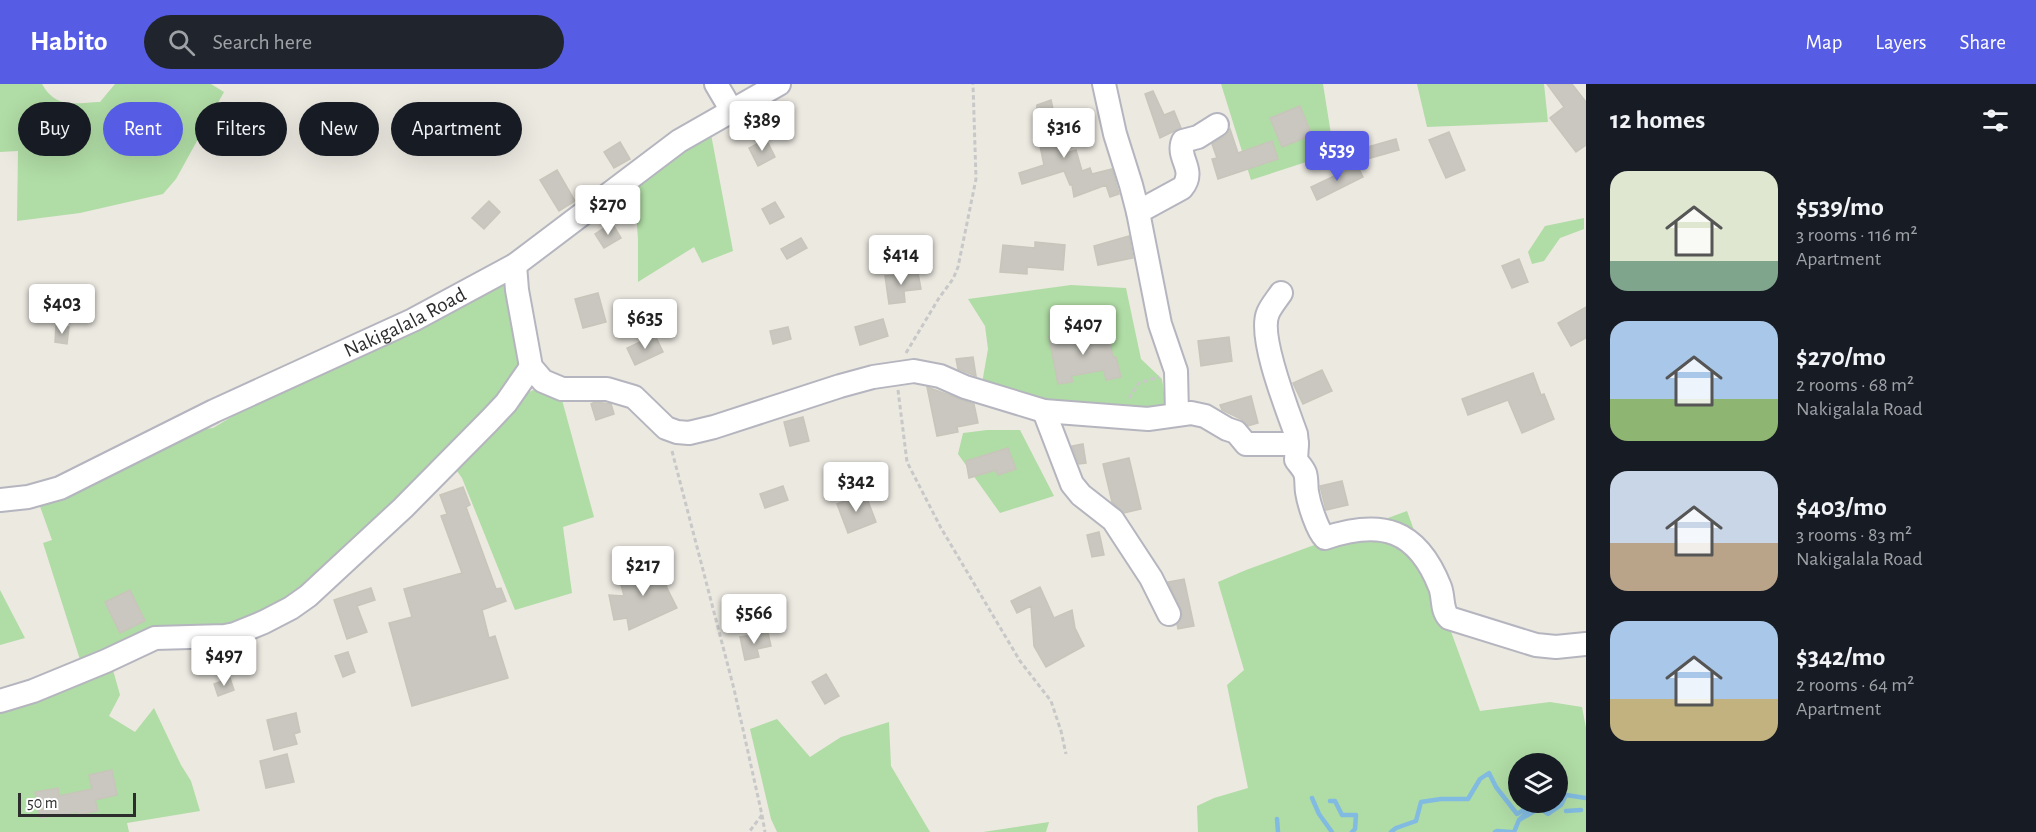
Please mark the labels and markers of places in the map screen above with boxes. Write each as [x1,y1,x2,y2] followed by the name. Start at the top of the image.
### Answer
[726,101,798,152] pin: $389
[1028,108,1100,159] pin: $316
[1301,131,1373,182] pin: $539
[572,185,644,236] pin: $270
[865,235,937,286] pin: $414
[26,284,98,335] pin: $403
[609,299,681,350] pin: $635
[1047,305,1119,356] pin: $407
[820,462,892,513] pin: $342
[607,546,679,597] pin: $217
[718,594,790,645] pin: $566
[188,636,260,687] pin: $497

